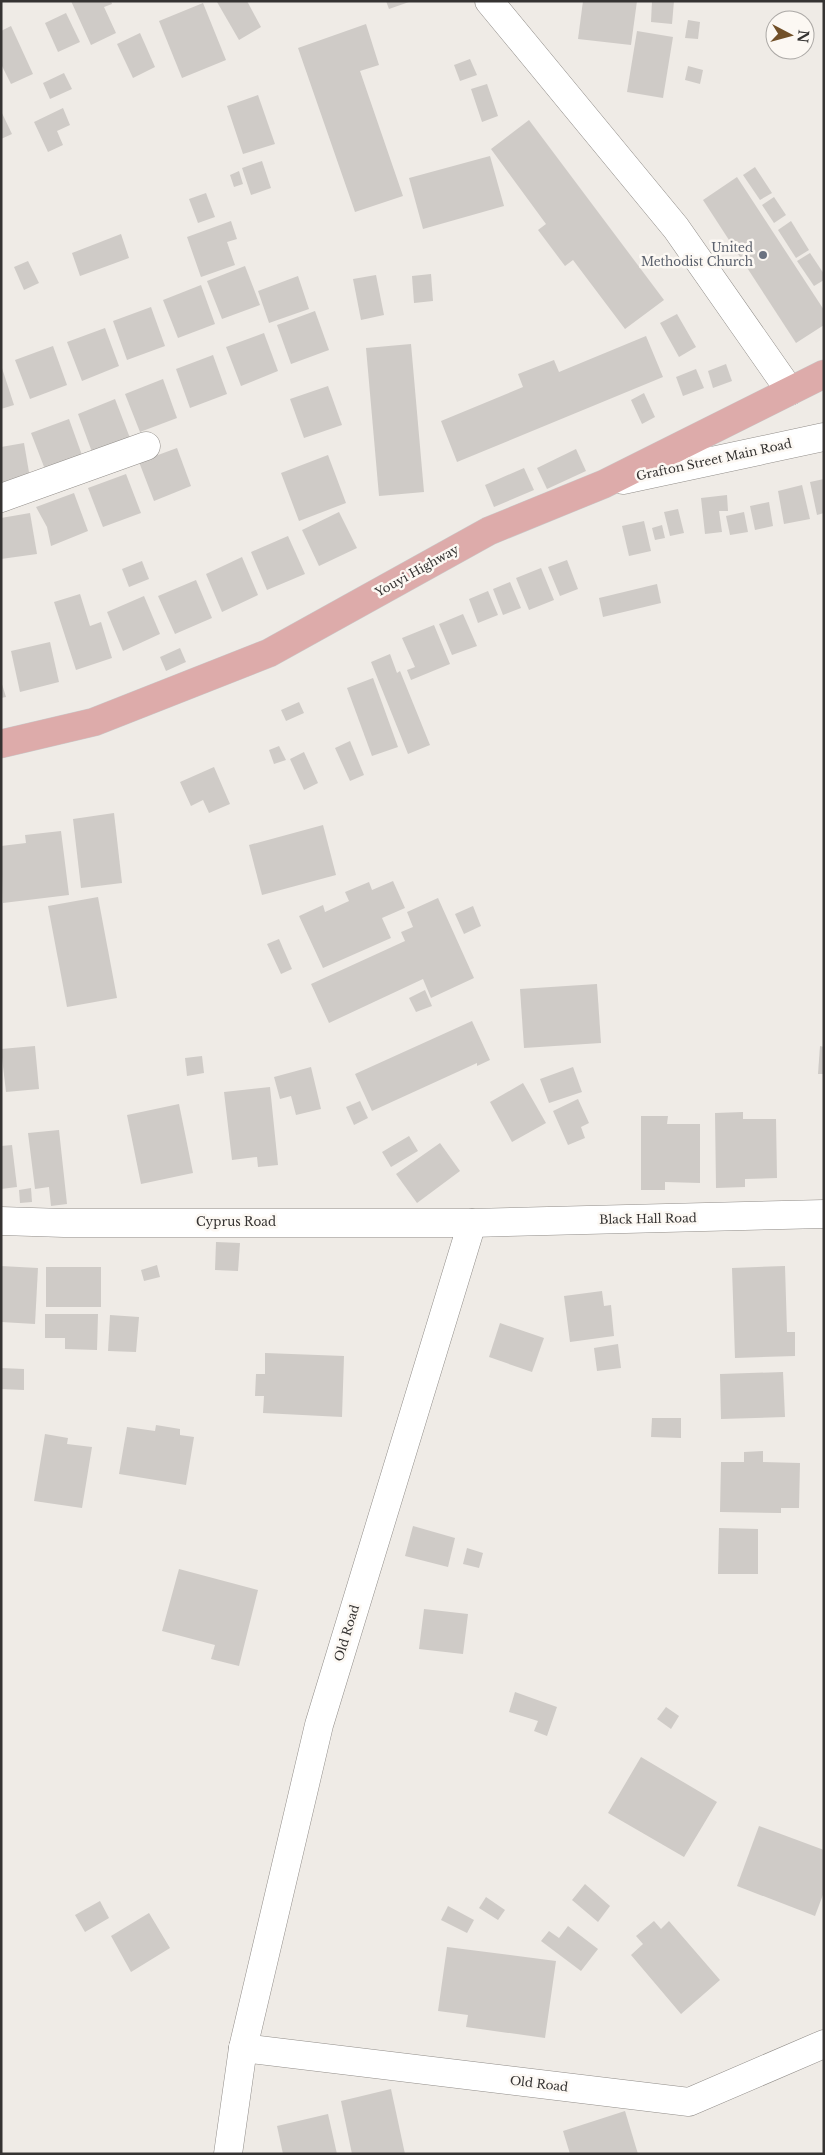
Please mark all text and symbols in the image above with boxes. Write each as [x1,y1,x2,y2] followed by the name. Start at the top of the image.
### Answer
[765,10,815,60] north arrow
[793,29,813,44] text: N
[641,240,753,269] place label: United Methodist Church
[757,249,769,261] marker: United Methodist Church
[635,436,793,483] street label: Grafton Street Main Road
[371,541,461,600] street label: Youyi Highway
[599,1210,697,1227] street label: Black Hall Road
[196,1214,276,1229] street label: Cyprus Road
[331,1603,362,1663] street label: Old Road
[509,2072,569,2095] street label: Old Road

